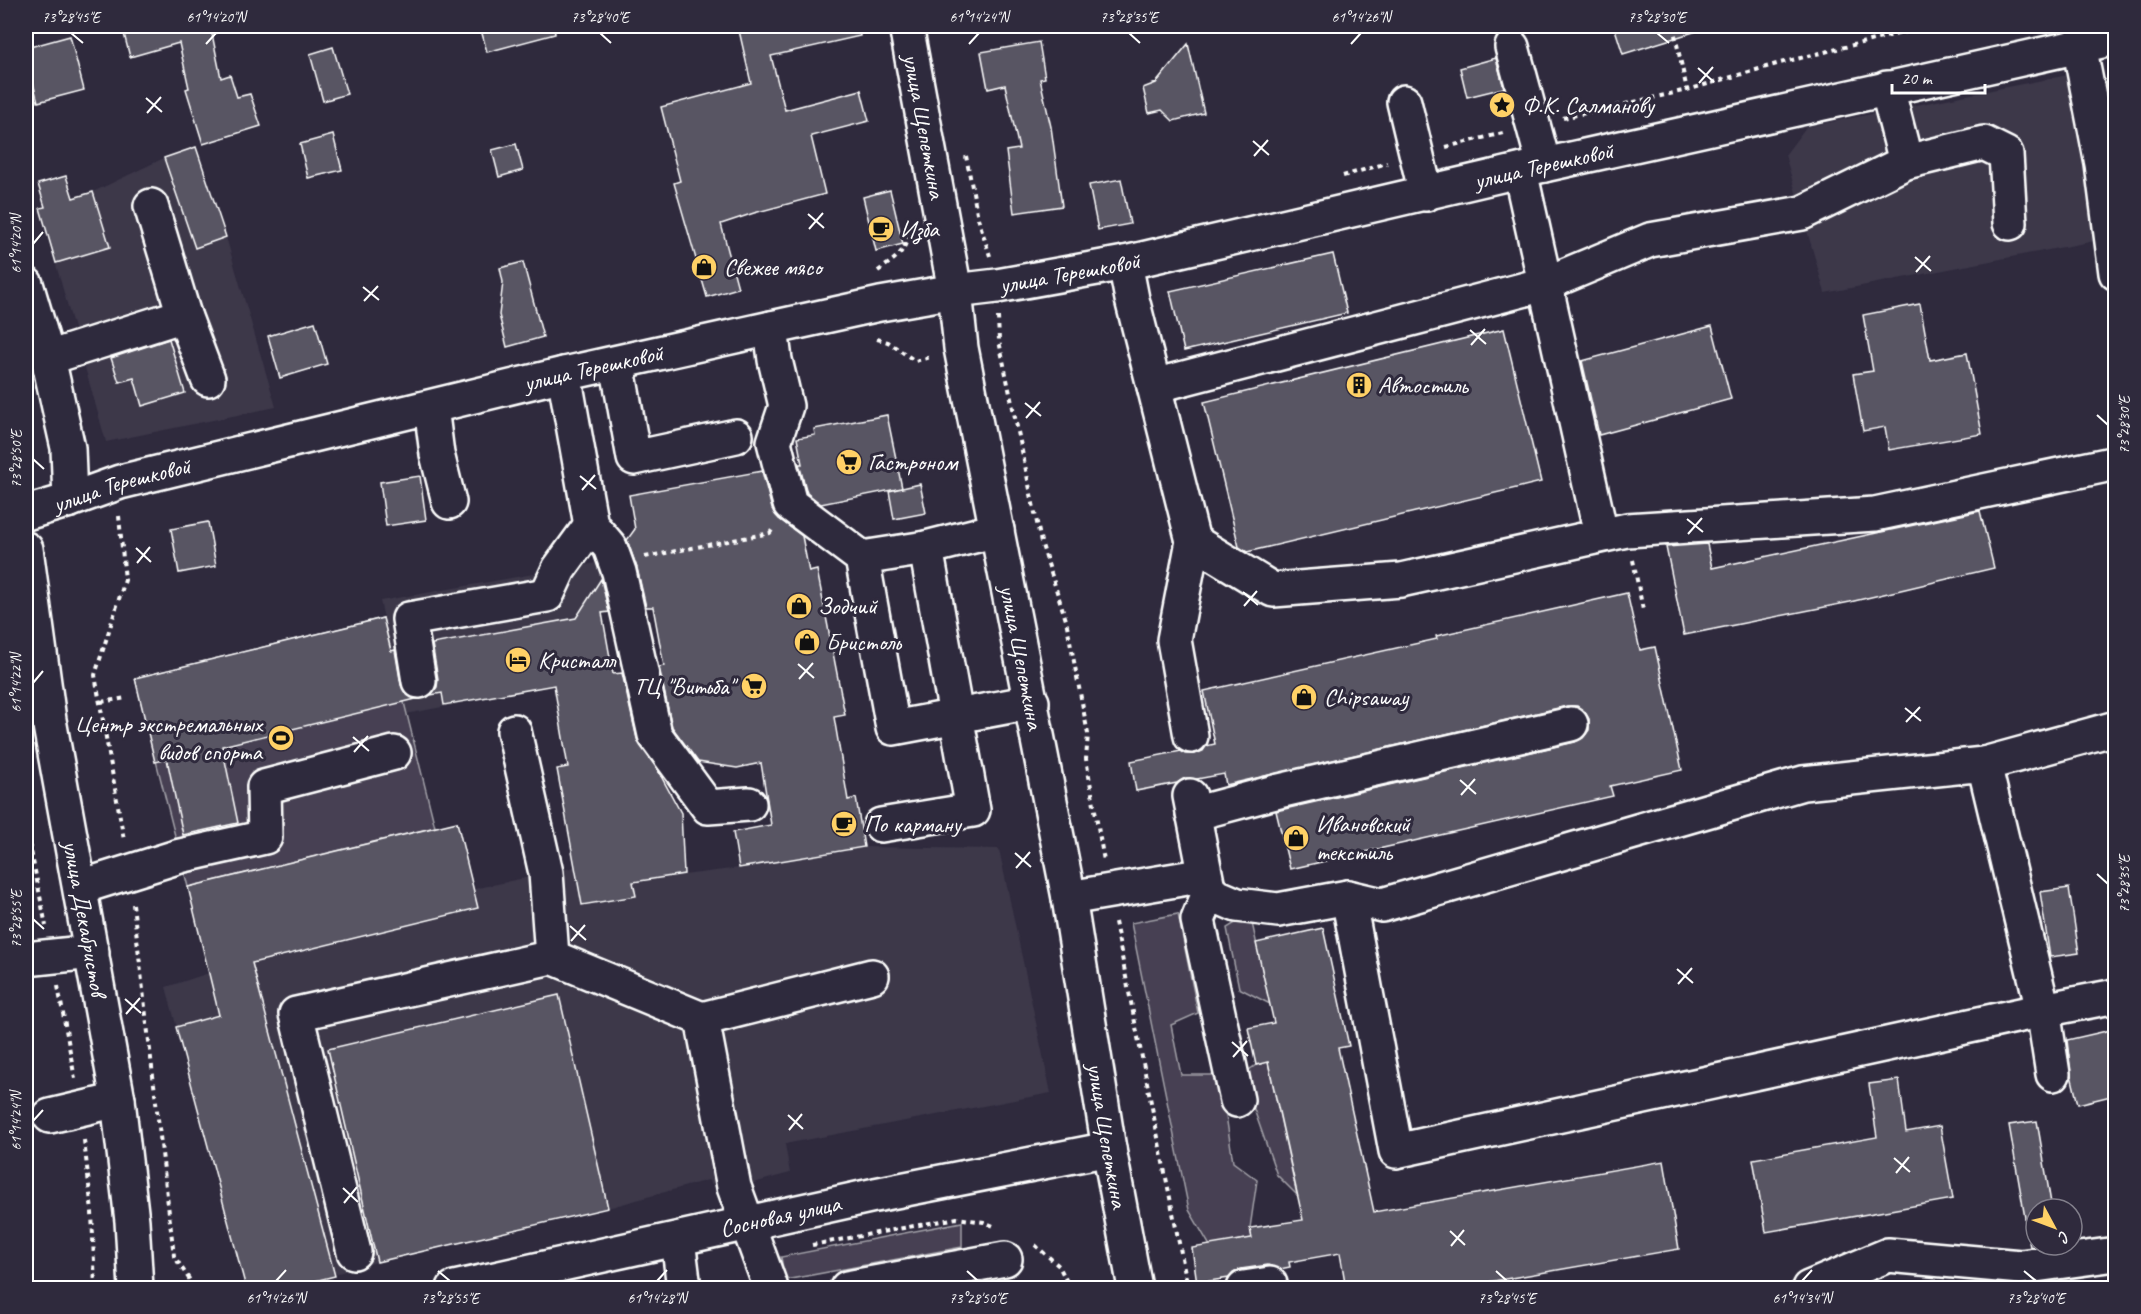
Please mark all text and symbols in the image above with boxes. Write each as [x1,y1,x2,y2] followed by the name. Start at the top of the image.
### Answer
[42,8,102,27] text: 73°28'45"E
[186,8,249,27] text: 61°14'20"N
[571,8,631,27] text: 73°28'40"E
[949,8,1012,27] text: 61°14'24"N
[1100,8,1160,27] text: 73°28'35"E
[1331,8,1394,27] text: 61°14'26"N
[1628,8,1688,27] text: 73°28'30"E
[896,49,953,203] street label: улица Щепеткина
[1892,57,1985,95] scale bar
[1901,67,1934,89] text: 20 m
[1487,90,1517,120] place icon: Ф.К. Салманову
[1522,90,1655,120] place label: Ф.К. Салманову
[1469,135,1618,196] street label: улица Терешковой
[7,211,26,274] text: 61°14'20"N
[866,214,896,244] cafe icon: Изба
[900,214,940,245] place label: Изба
[995,245,1145,301] street label: улица Терешковой
[689,252,719,282] shop icon: Свежее мясо
[724,252,824,282] place label: Свежее мясо
[519,337,668,399] street label: улица Терешковой
[1344,370,1374,400] building icon: Автостиль
[1378,370,1469,400] place label: Автостиль
[2115,394,2134,454] text: 73°28'30"E
[7,428,26,488] text: 73°28'50"E
[834,447,864,477] supermarket icon: Гастроном
[868,447,959,477] place label: Гастроном
[48,450,195,520] street label: улица Терешковой
[992,580,1051,734] street label: улица Щепеткина
[784,591,814,621] shop icon: Зодчий
[818,591,879,621] place label: Зодчий
[792,627,822,657] shop icon: Бристоль
[826,627,902,657] place label: Бристоль
[503,645,533,675] hotel icon: Кристалл
[538,645,617,675] place label: Кристалл
[7,650,26,713] text: 61°14'22"N
[634,671,739,701] place label: ТЦ "Витьба"
[739,671,769,701] supermarket icon: ТЦ "Витьба"
[1289,682,1319,712] shop icon: Chipsaway
[1324,682,1410,712] place label: Chipsaway
[74,709,264,767] place label: Центр экстремальных видов спорта
[266,723,296,753] sports icon: Центр экстремальных видов спорта
[829,809,859,839] cafe icon: По карману
[864,809,963,839] place label: По карману
[1316,809,1412,867] place label: Ивановский текстиль
[1281,823,1311,853] shop icon: Ивановский текстиль
[56,836,115,1002] street label: улица Декабристов
[2115,853,2134,913] text: 73°28'35"E
[7,888,26,948] text: 73°28'55"E
[1080,1059,1135,1212] street label: улица Щепеткина
[7,1088,26,1151] text: 61°14'24"N
[717,1188,845,1244] street label: Сосновая улица
[2024,1197,2084,1257] north arrow
[2053,1227,2075,1247] text: С
[246,1289,309,1308] text: 61°14'26"N
[421,1289,481,1308] text: 73°28'55"E
[627,1289,690,1308] text: 61°14'28"N
[949,1289,1009,1308] text: 73°28'50"E
[1478,1289,1538,1308] text: 73°28'45"E
[1772,1289,1835,1308] text: 61°14'34"N
[2007,1289,2067,1308] text: 73°28'40"E

